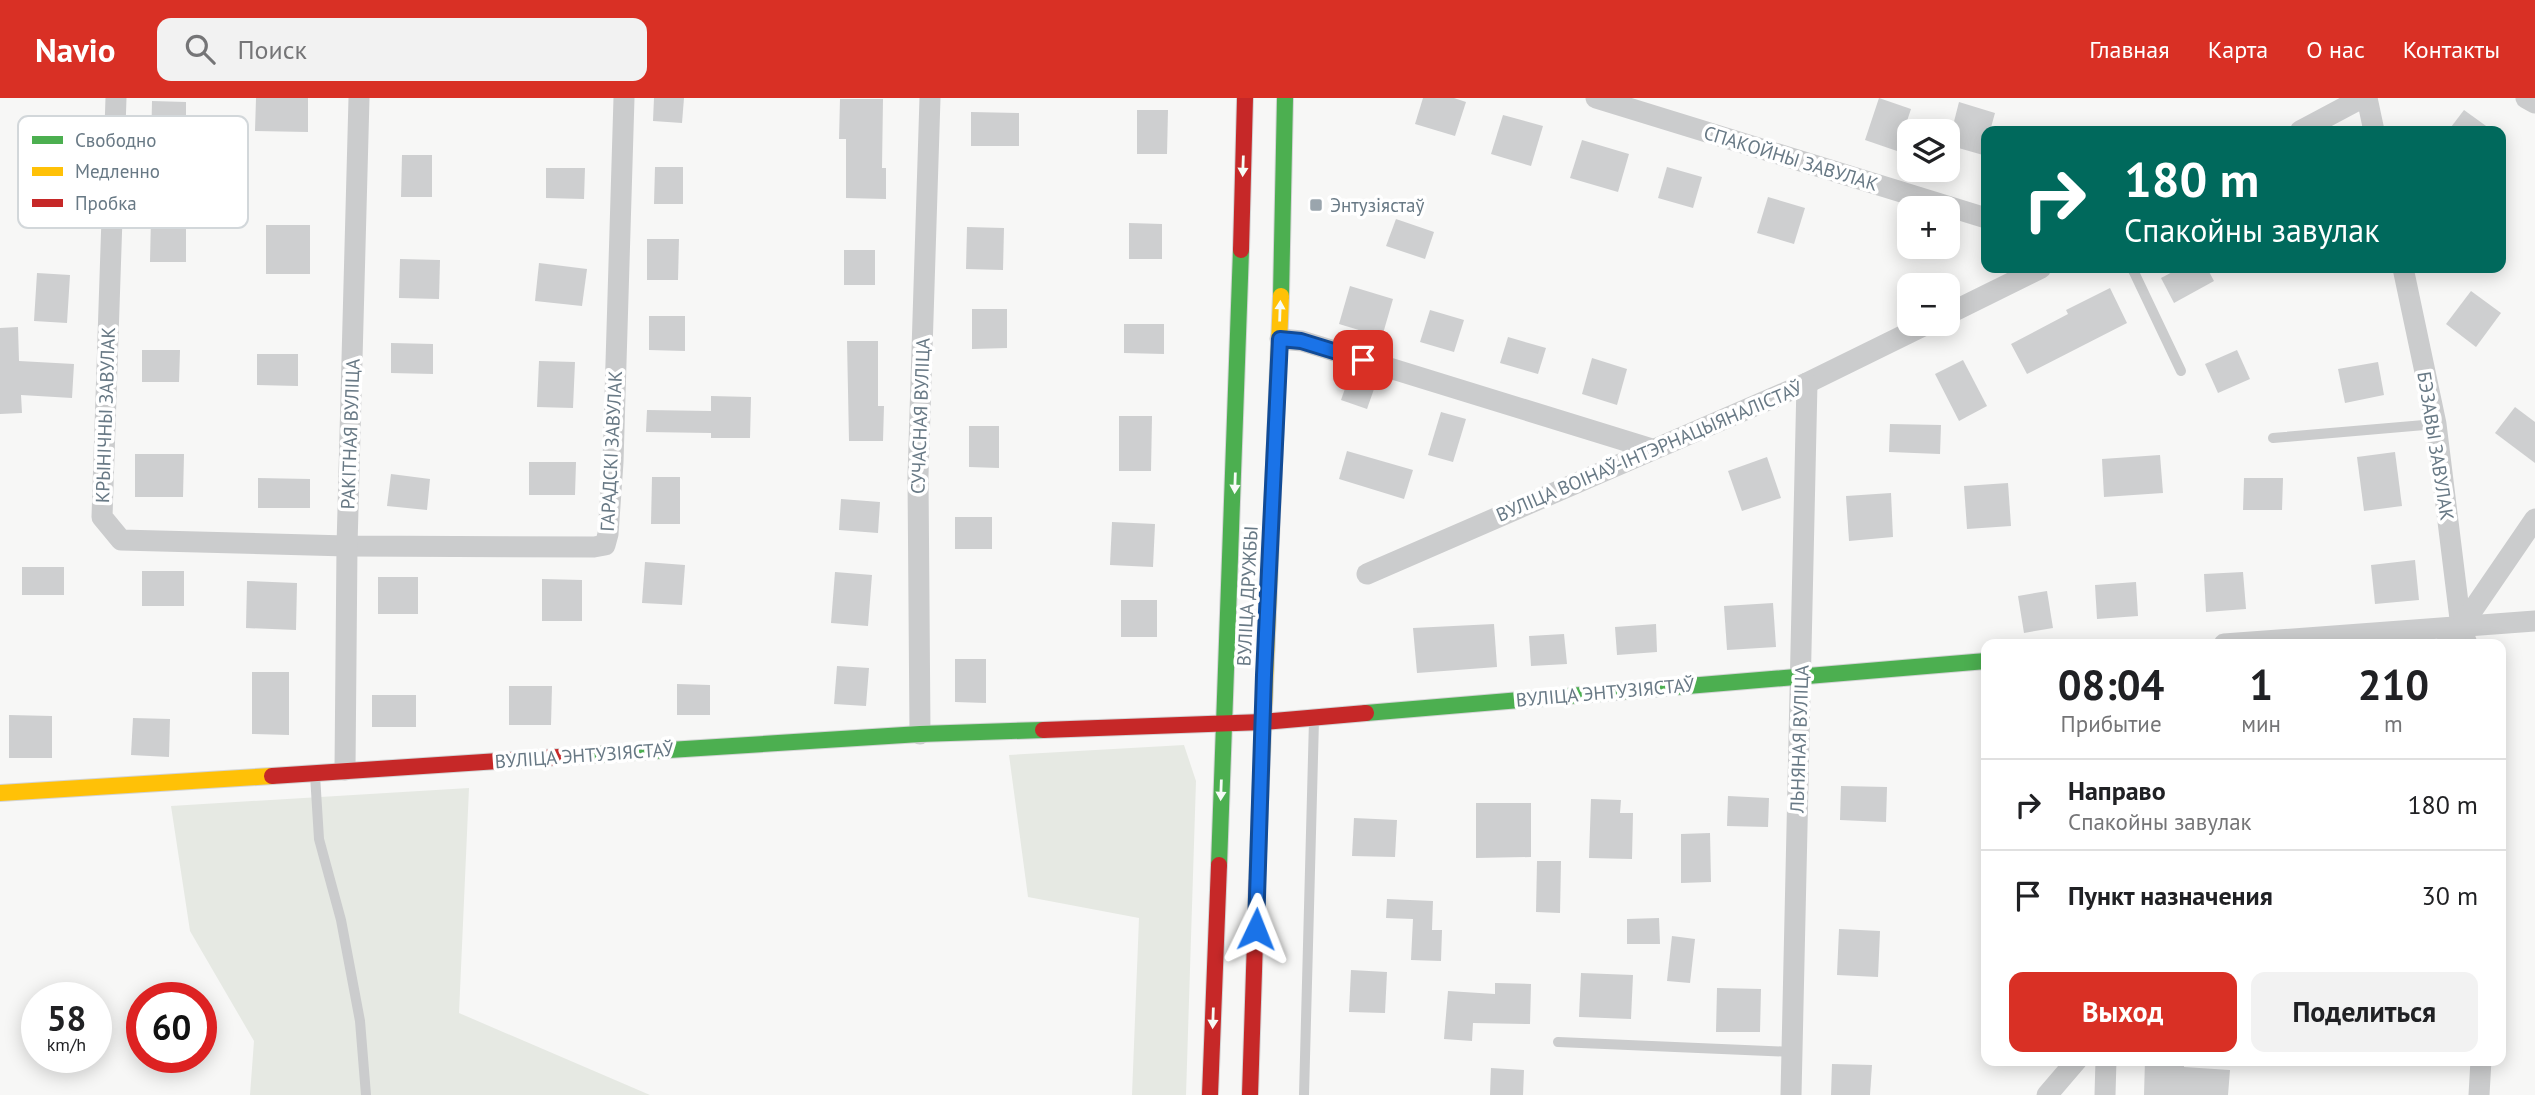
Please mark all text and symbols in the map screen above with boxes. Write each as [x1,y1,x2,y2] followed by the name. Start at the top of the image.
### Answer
[157,18,647,81] search box
[35,28,115,71] text: Navio
[181,30,219,68] icon: search
[237,33,307,66] text: Поиск
[2089,34,2170,65] text: Главная
[2208,34,2268,65] text: Карта
[2306,34,2365,65] text: О нас
[2403,34,2500,65] text: Контакты
[18,116,248,228] legend
[1897,119,1960,336] map controls
[1897,119,1960,182] button: layers
[1701,120,1881,196] street label: СПАКОЙНЫ ЗАВУЛАК
[75,128,157,152] text: Свободно
[2124,147,2259,211] text: 180 m
[2009,154,2100,245] icon: right
[1238,155,1249,177] one-way arrow
[75,159,160,183] text: Медленно
[75,191,137,215] text: Пробка
[1330,193,1424,217] place label: Энтузіястаў
[1897,196,1960,259] button: +
[1308,197,1324,213] marker: Энтузіястаў
[2124,209,2379,251] text: Спакойны завулак
[1897,273,1960,336] button: −
[1275,300,1286,322] one-way arrow
[90,327,120,503] street label: КРЫНІЧНЫ ЗАВУЛАК
[1333,330,1393,390] pin
[905,338,935,494] street label: СУЧАСНАЯ ВУЛІЦА
[1344,341,1382,379] icon: arrive
[335,358,365,510] street label: РАКІТНАЯ ВУЛІЦА
[595,370,627,532] street label: ГАРАДСКІ ЗАВУЛАК
[2412,370,2460,522] street label: БЭЗАВЫ ЗАВУЛАК
[1492,375,1806,527] street label: ВУЛІЦА ВОІНАЎ-ІНТЭРНАЦЫЯНАЛІСТАЎ
[1229,472,1240,494] one-way arrow
[1231,525,1263,667] street label: ВУЛІЦА ДРУЖБЫ
[2058,657,2164,712] text: 08:04
[2249,657,2273,712] text: 1
[2358,657,2429,712] text: 210
[1784,664,1814,815] street label: ЛЬНЯНАЯ ВУЛІЦА
[1515,672,1696,712] street label: ВУЛІЦА ЭНТУЗІЯСТАЎ
[2061,709,2162,738] text: Прибытие
[2241,709,2281,738] text: мин
[2384,709,2403,738] text: m
[494,737,675,773] street label: ВУЛІЦА ЭНТУЗІЯСТАЎ
[2068,774,2166,807] text: Направо
[1215,779,1226,801] one-way arrow
[2009,786,2047,824] icon: right
[2407,788,2478,821] text: 180 m
[2068,807,2252,836] text: Спакойны завулак
[2009,877,2047,915] icon: arrive
[2068,879,2273,912] text: Пункт назначения
[2422,879,2478,912] text: 30 m
[1219,892,1293,966] position arrow
[2009,972,2237,1052] button: Выход
[2251,972,2478,1052] button: Поделиться
[126,982,217,1073] speed limit sign: 60
[47,995,86,1041] text: 58
[1207,1007,1219,1029] one-way arrow
[47,1033,86,1056] text: km/h

